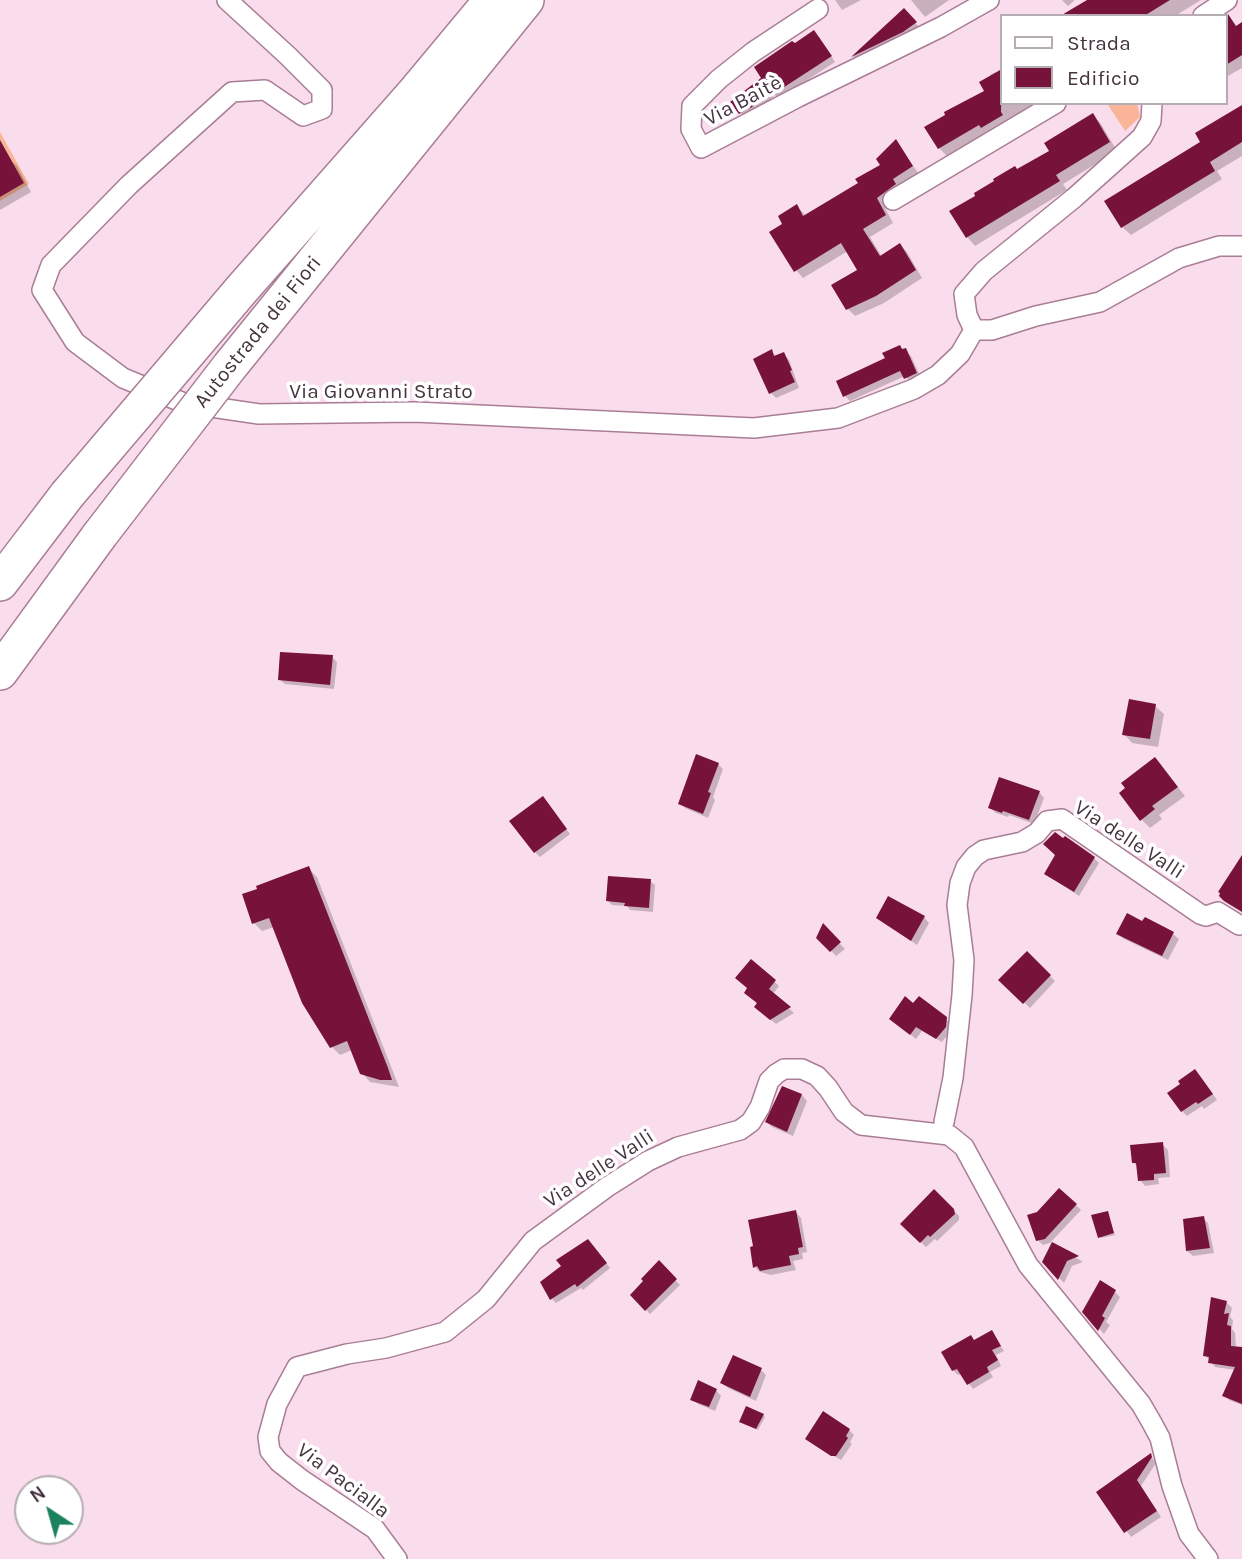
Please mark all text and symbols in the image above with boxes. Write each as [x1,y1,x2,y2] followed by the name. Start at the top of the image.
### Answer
[1000,14,1228,105] legend
[1067,31,1131,55] text: Strada
[1067,66,1140,90] text: Edificio
[700,70,786,132] street label: Via Baitè
[189,251,327,413] street label: Autostrada dei Fiori
[289,379,473,405] street label: Via Giovanni Strato
[1069,795,1189,885] street label: Via delle Valli
[539,1124,659,1214] street label: Via delle Valli
[292,1438,394,1524] street label: Via Pacialla
[14,1475,84,1545] north arrow
[26,1482,50,1508] text: N

